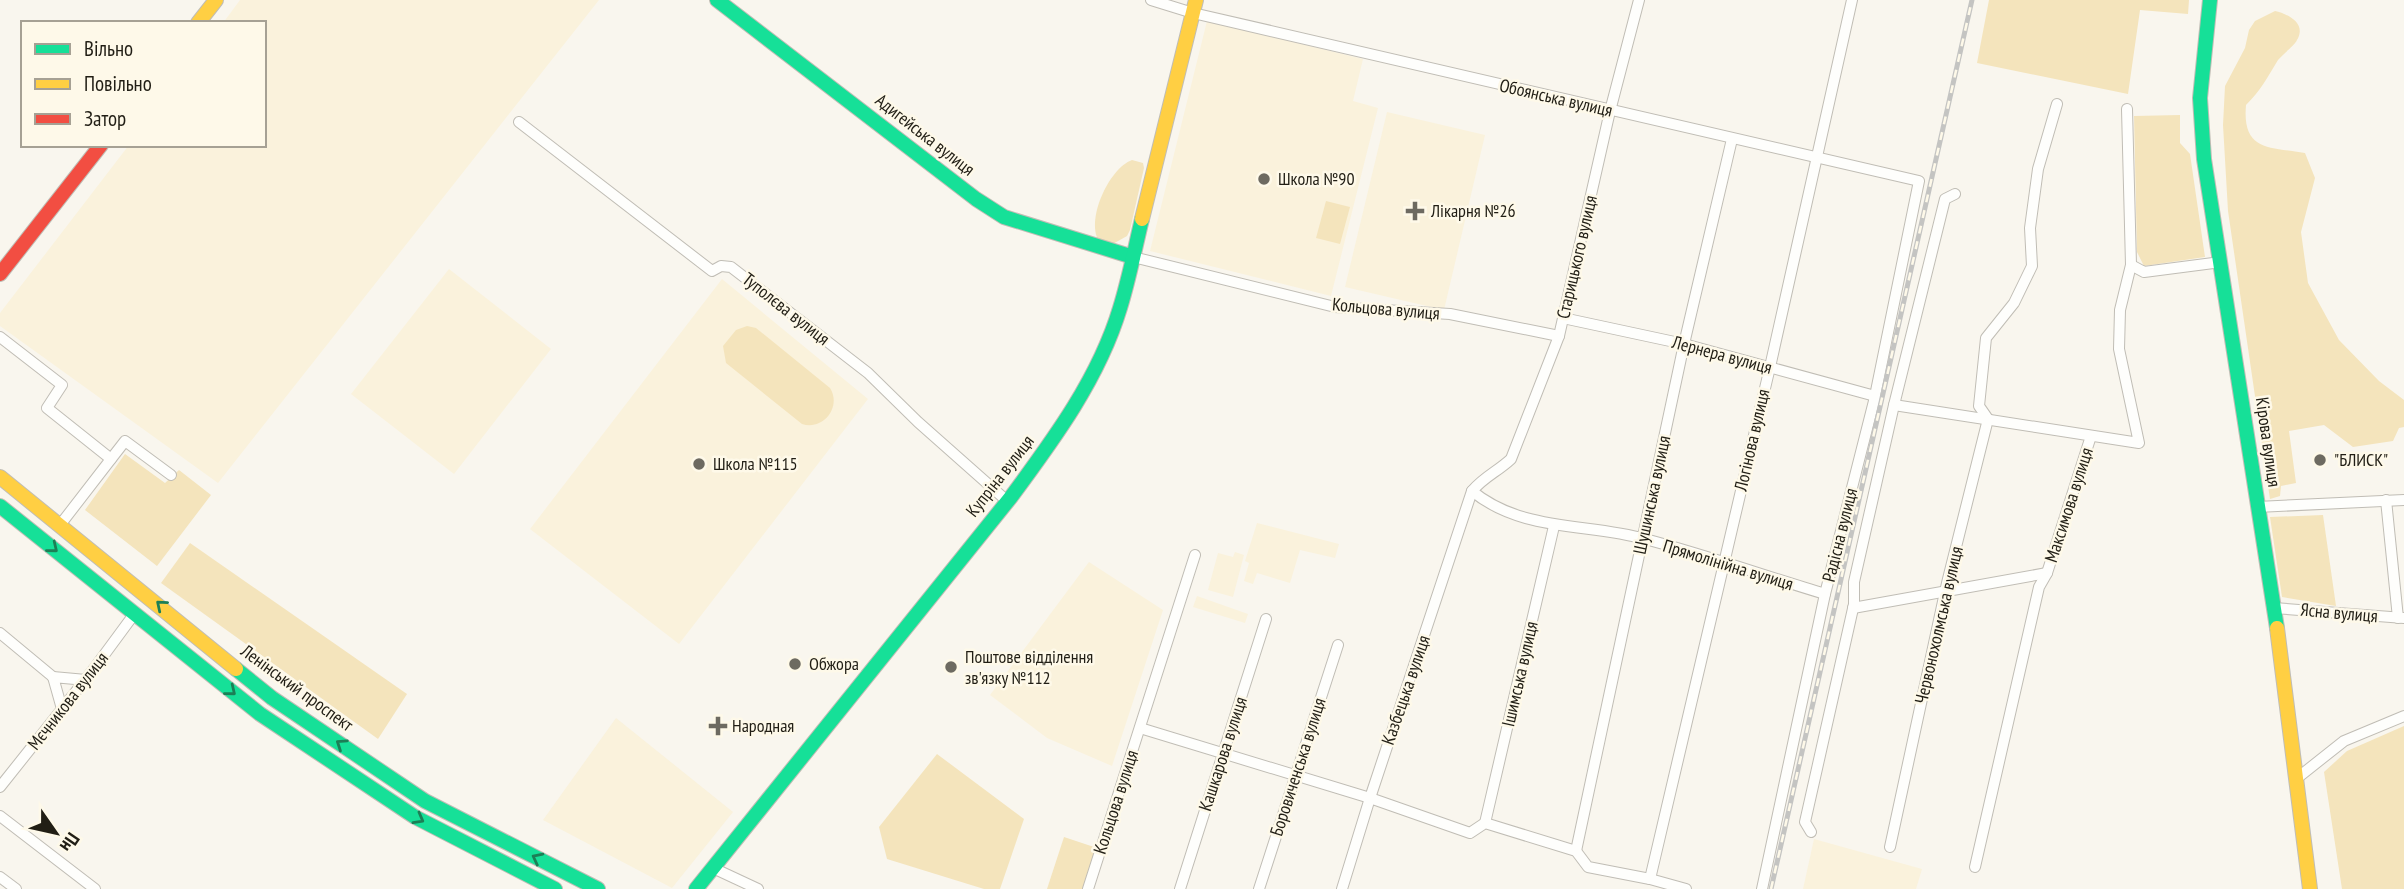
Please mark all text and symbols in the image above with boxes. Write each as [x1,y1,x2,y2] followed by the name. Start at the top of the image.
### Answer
[21,21,266,147] legend
[84,35,133,62] text: Вільно
[84,70,152,97] text: Повільно
[1497,73,1615,122] street label: Обоянська вулиця
[871,89,980,181] street label: Адигейська вулиця
[84,105,126,132] text: Затор
[1278,167,1355,190] place label: Школа №90
[1256,171,1272,187] marker: Школа №90
[1551,193,1602,321] street label: Старицького вулиця
[1430,199,1516,222] place label: Лікарня №26
[1405,201,1425,221] marker: Лікарня №26
[738,267,835,350] street label: Туполєва вулиця
[1331,292,1441,325] street label: Кольцова вулиця
[1669,330,1775,379] street label: Лернера вулиця
[1728,387,1774,494] street label: Логінова вулиця
[2251,395,2286,488] street label: Кірова вулиця
[960,430,1039,521] street label: Купріна вулиця
[1628,433,1675,556] street label: Шушинська вулиця
[2039,445,2098,565] street label: Максимова вулиця
[2334,448,2388,471] place label: "БЛИСК"
[713,452,798,475] place label: Школа №115
[2312,452,2328,468] marker: "БЛИСК"
[691,456,707,472] marker: Школа №115
[1817,486,1862,584] street label: Радісна вулиця
[1660,534,1796,595] street label: Прямолінійна вулиця
[46,540,58,553] one-way arrow
[1909,544,1968,706] street label: Червонохолмська вулиця
[2299,598,2379,627] street label: Ясна вулиця
[156,601,168,614] one-way arrow
[1496,619,1543,729] street label: Ішимська вулиця
[1376,632,1435,748] street label: Казбецька вулиця
[236,638,358,736] street label: Ленінський проспект
[965,645,1093,689] place label: Поштове відділення зв'язку №112
[22,647,113,754] street label: Мєчникова вулиця
[809,652,859,675] place label: Обжора
[787,656,803,672] marker: Обжора
[943,659,959,675] marker: Поштове відділення зв'язку №112
[223,682,235,695] one-way arrow
[1193,694,1252,814] street label: Кашкарова вулиця
[1264,695,1331,839] street label: Боровиченська вулиця
[732,714,794,737] place label: Народная
[710,718,726,734] marker: Народная
[336,740,349,752] one-way arrow
[1088,747,1143,857] street label: Кольцова вулиця
[21,798,91,868] north arrow
[411,811,424,824] one-way arrow
[55,828,85,857] text: Пн
[532,853,544,866] one-way arrow

